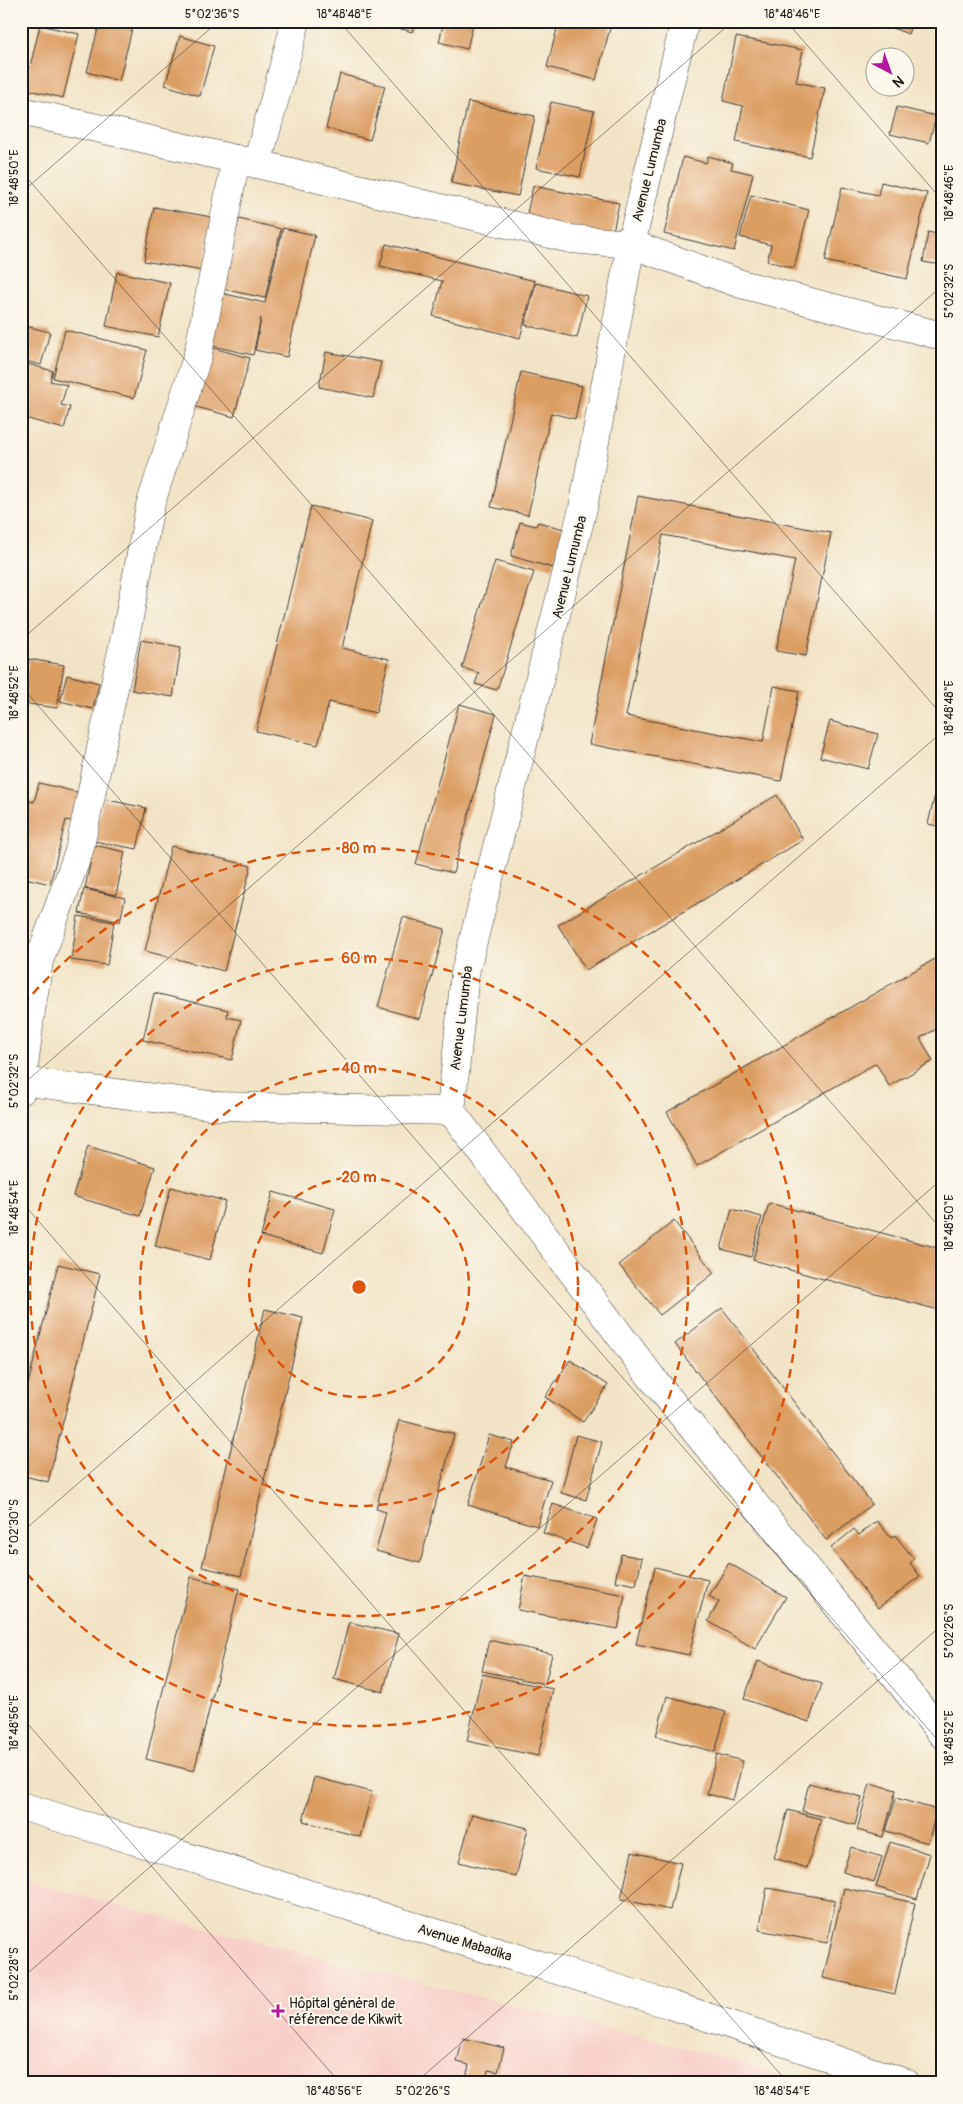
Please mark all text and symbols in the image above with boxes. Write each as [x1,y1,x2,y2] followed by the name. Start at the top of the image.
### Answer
[185,7,239,22] text: 5°02'36"S
[316,7,372,22] text: 18°48'48"E
[764,7,820,22] text: 18°48'46"E
[866,48,916,98] north arrow
[889,72,907,91] text: N
[628,117,670,223] street label: Avenue Lumumba
[7,149,22,207] text: 18°48'50"E
[942,165,957,221] text: 18°48'46"E
[942,264,957,318] text: 5°02'32"S
[548,514,590,620] street label: Avenue Lumumba
[7,665,22,721] text: 18°48'52"E
[942,680,957,736] text: 18°48'48"E
[342,839,376,858] text: 80 m
[341,949,377,968] text: 60 m
[447,965,476,1071] street label: Avenue Lumumba
[7,1054,22,1108] text: 5°02'32"S
[341,1059,377,1078] text: 40 m
[341,1168,377,1187] text: 20 m
[7,1180,22,1236] text: 18°48'54"E
[942,1194,957,1252] text: 18°48'50"E
[350,1278,368,1296] centre of rings
[7,1499,22,1555] text: 5°02'30"S
[942,1604,957,1658] text: 5°02'26"S
[7,1695,22,1751] text: 18°48'56"E
[942,1710,957,1766] text: 18°48'52"E
[416,1920,514,1965] street label: Avenue Mabadika
[7,1947,22,2001] text: 5°02'28"S
[289,1995,403,2028] place label: Hôpital général de référence de Kikwit
[271,2004,285,2018] marker: Hôpital général de référence de Kikwit
[306,2084,362,2099] text: 18°48'56"E
[396,2084,450,2099] text: 5°02'26"S
[754,2084,810,2099] text: 18°48'54"E

